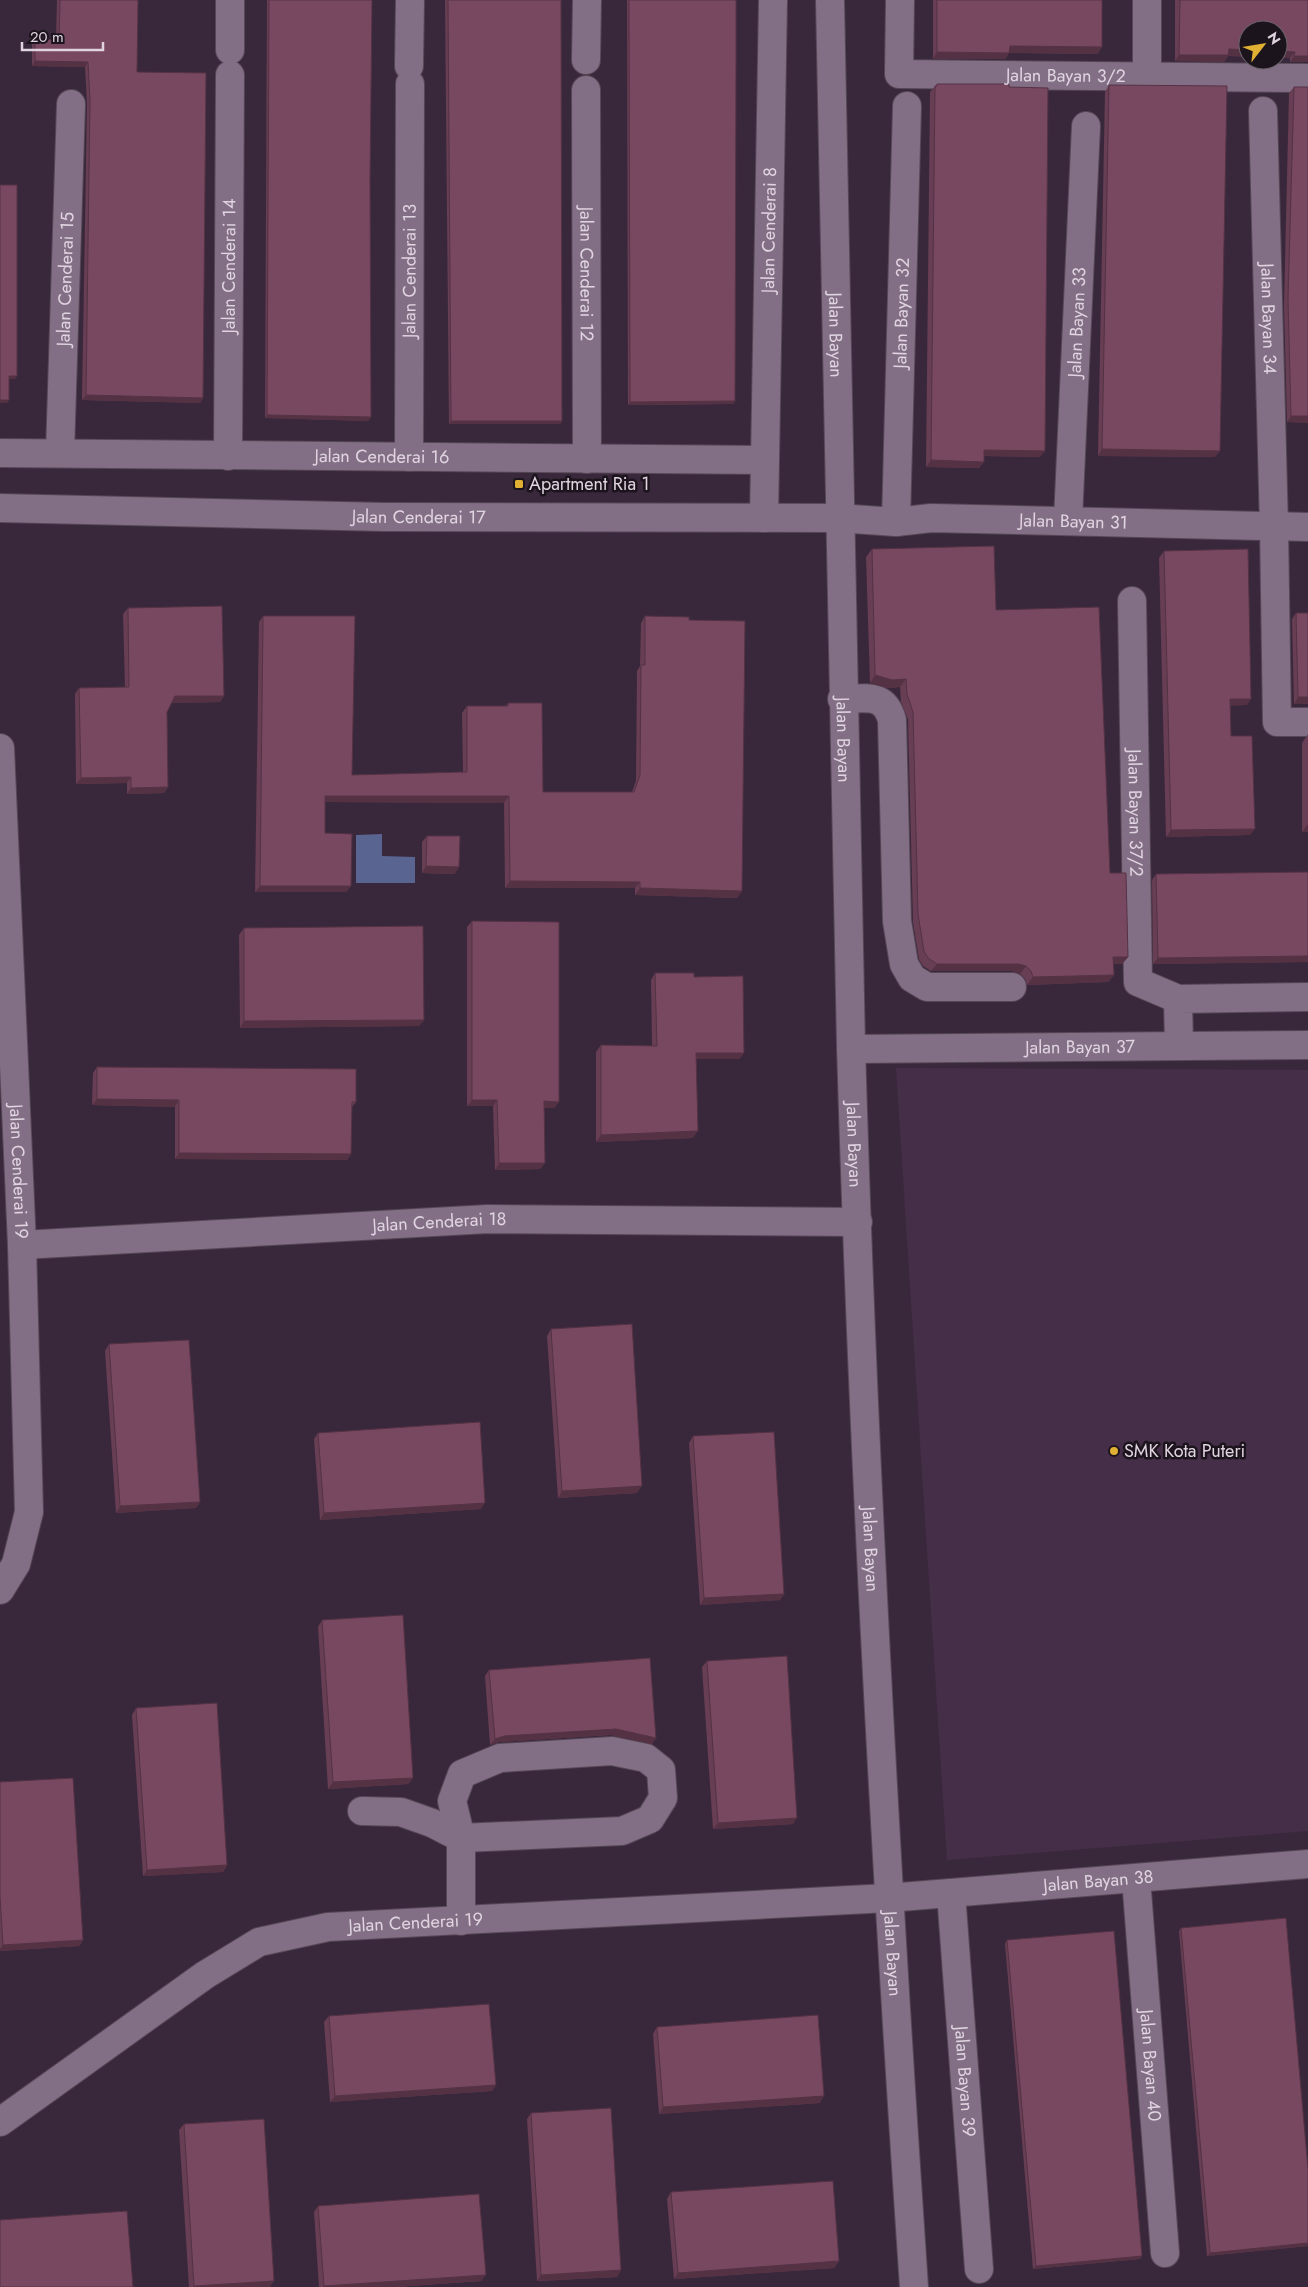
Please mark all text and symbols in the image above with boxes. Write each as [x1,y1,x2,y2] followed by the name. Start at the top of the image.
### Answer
[22,20,104,52] scale bar
[1238,20,1288,70] north arrow
[30,26,64,48] text: 20 m
[1263,28,1286,48] text: N
[1004,62,1126,89] street label: Jalan Bayan 3/2
[755,167,783,295] street label: Jalan Cenderai 8
[216,199,242,335] street label: Jalan Cenderai 14
[396,204,423,340] street label: Jalan Cenderai 13
[573,205,600,341] street label: Jalan Cenderai 12
[50,211,81,349] street label: Jalan Cenderai 15
[887,257,916,371] street label: Jalan Bayan 32
[1254,261,1283,375] street label: Jalan Bayan 34
[1061,266,1093,380] street label: Jalan Bayan 33
[822,290,849,378] street label: Jalan Bayan
[313,443,449,470] street label: Jalan Cenderai 16
[529,471,650,497] place label: Apartment Ria 1
[513,478,525,490] marker: Apartment Ria 1
[350,503,486,530] street label: Jalan Cenderai 17
[1017,507,1128,536] street label: Jalan Bayan 31
[829,695,857,783] street label: Jalan Bayan
[1121,747,1149,877] street label: Jalan Bayan 37/2
[1023,1034,1136,1060] street label: Jalan Bayan 37
[840,1100,869,1188] street label: Jalan Bayan
[3,1102,35,1239] street label: Jalan Cenderai 19
[370,1206,506,1239] street label: Jalan Cenderai 18
[1124,1438,1245,1464] place label: SMK Kota Puteri
[1108,1445,1120,1457] marker: SMK Kota Puteri
[856,1504,886,1593] street label: Jalan Bayan
[1040,1864,1154,1899] street label: Jalan Bayan 38
[346,1906,484,1939] street label: Jalan Cenderai 19
[877,1908,908,1997] street label: Jalan Bayan
[1133,2007,1168,2122] street label: Jalan Bayan 40
[948,2023,982,2138] street label: Jalan Bayan 39

